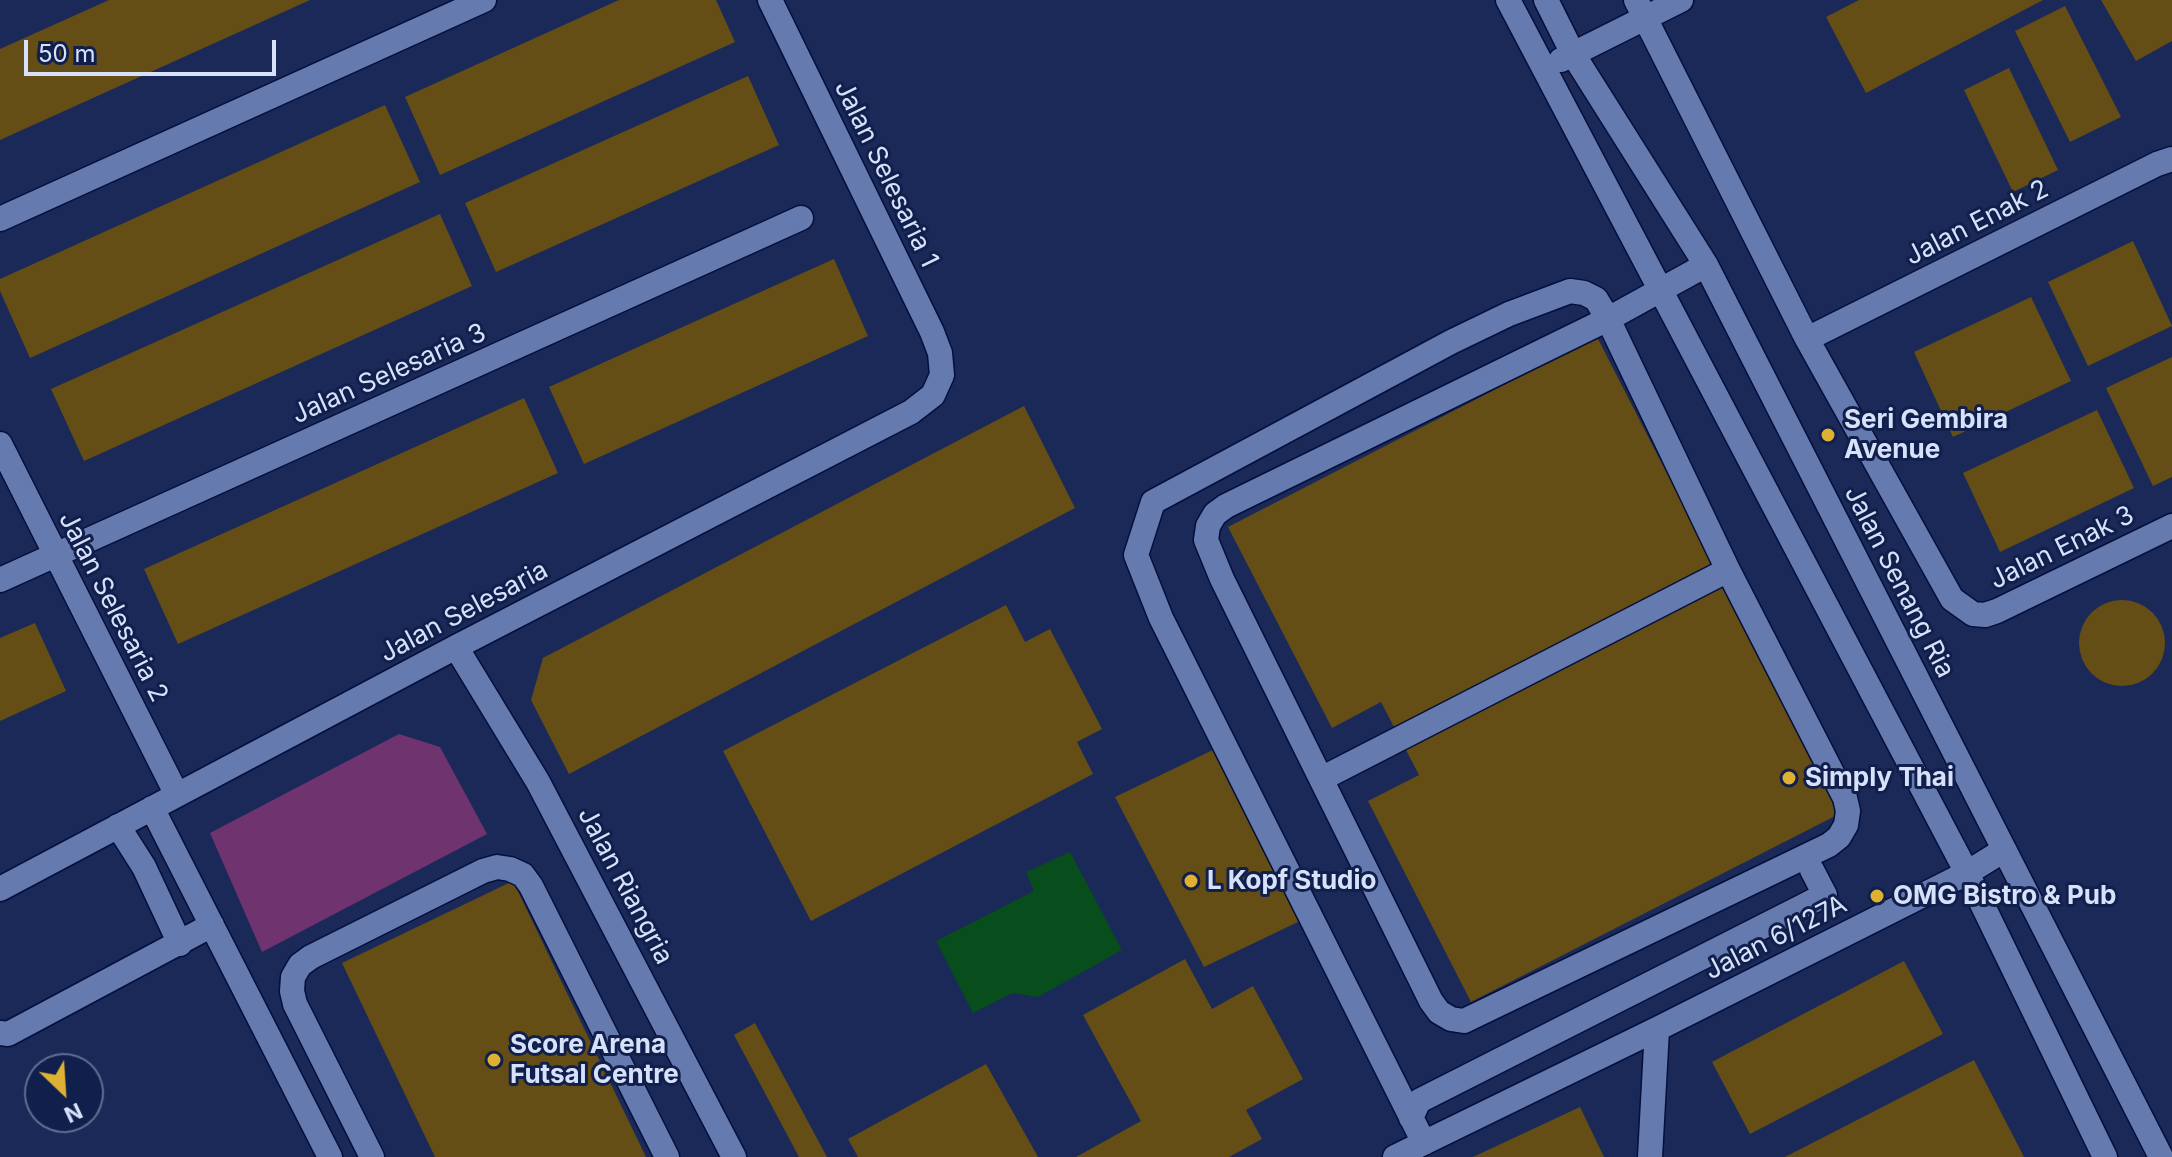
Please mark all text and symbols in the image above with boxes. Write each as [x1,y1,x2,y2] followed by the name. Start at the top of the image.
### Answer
[28,24,280,74] scale bar
[38,39,96,68] text: 50 m
[827,76,945,272] street label: Jalan Selesaria 1
[1900,174,2054,272] street label: Jalan Enak 2
[287,317,491,431] street label: Jalan Selesaria 3
[1844,404,2008,466] place label: Seri Gembira Avenue
[1819,426,1837,444] marker: Seri Gembira Avenue
[1837,481,1961,683] street label: Jalan Senang Ria
[1985,500,2139,596] street label: Jalan Enak 3
[52,507,174,707] street label: Jalan Selesaria 2
[375,555,553,669] street label: Jalan Selesaria
[1805,762,1954,794] place label: Simply Thai
[1780,769,1798,787] marker: Simply Thai
[571,802,679,970] street label: Jalan Riangria
[1207,865,1376,897] place label: L Kopf Studio
[1182,872,1200,890] marker: L Kopf Studio
[1893,880,2116,912] place label: OMG Bistro & Pub
[1868,887,1886,905] marker: OMG Bistro & Pub
[1700,889,1852,987] street label: Jalan 6/127A
[510,1029,679,1090] place label: Score Arena Futsal Centre
[485,1051,503,1069] marker: Score Arena Futsal Centre
[24,1053,104,1133] north arrow
[60,1098,86,1128] text: N

